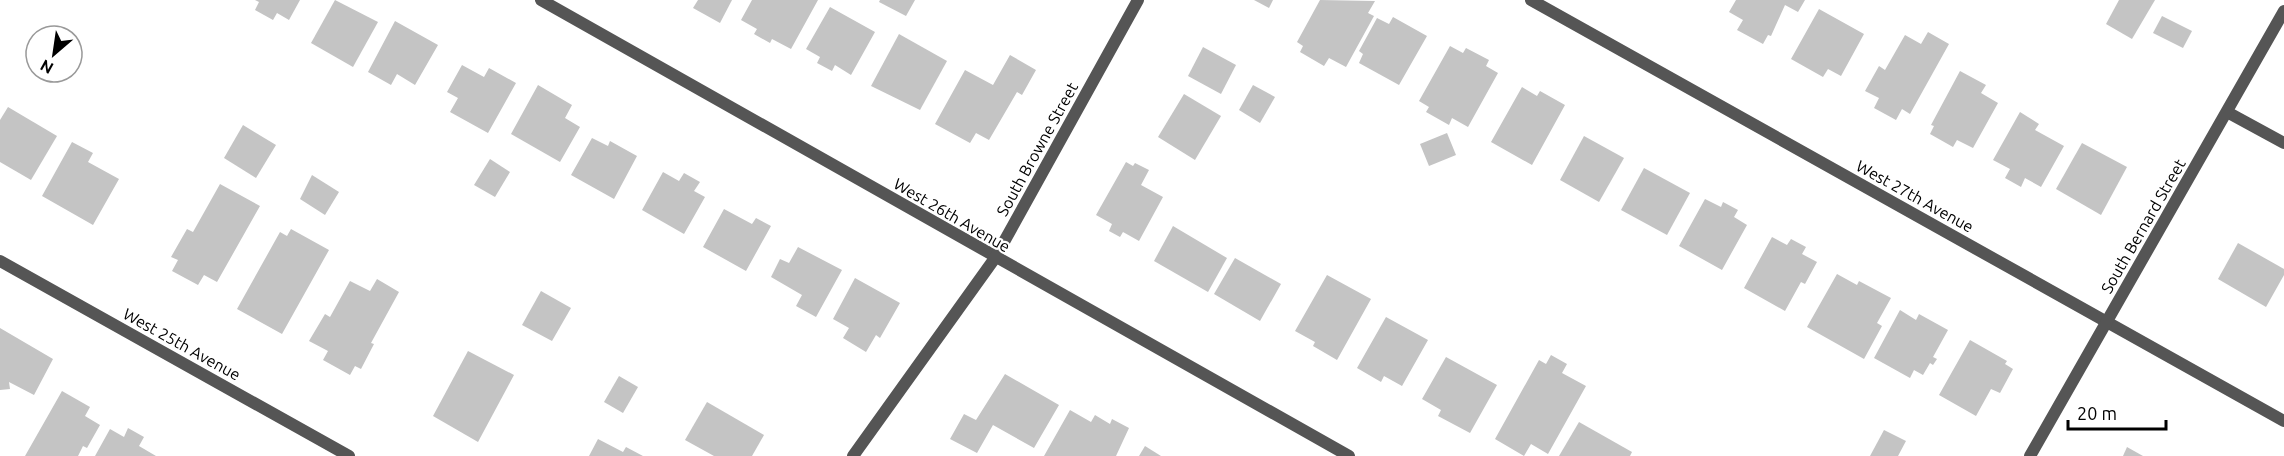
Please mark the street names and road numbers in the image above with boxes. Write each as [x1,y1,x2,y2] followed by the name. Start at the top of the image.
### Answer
[993,78,1082,219] street label: South Browne Street
[2097,155,2189,296] street label: South Bernard Street
[1853,156,1977,236] street label: West 27th Avenue
[891,174,1013,256] street label: West 26th Avenue
[120,304,244,384] street label: West 25th Avenue

